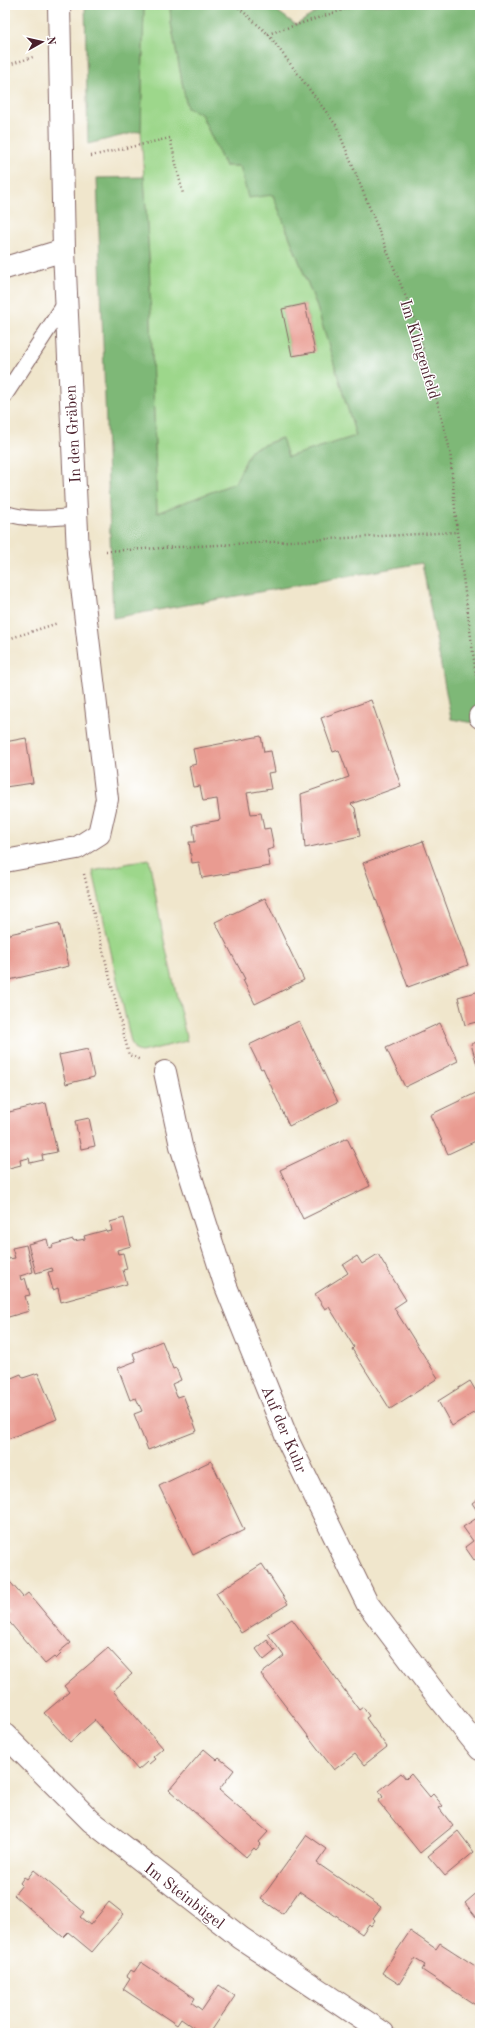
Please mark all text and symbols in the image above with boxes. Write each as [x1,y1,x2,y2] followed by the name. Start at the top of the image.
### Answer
[22,22,62,62] north arrow
[44,36,57,46] text: N
[396,298,442,401] street label: Im Klingenfeld
[63,384,85,483] street label: In den Gräben
[258,1384,309,1476] street label: Auf der Kuhr
[141,1861,227,1933] street label: Im Steinbügel

